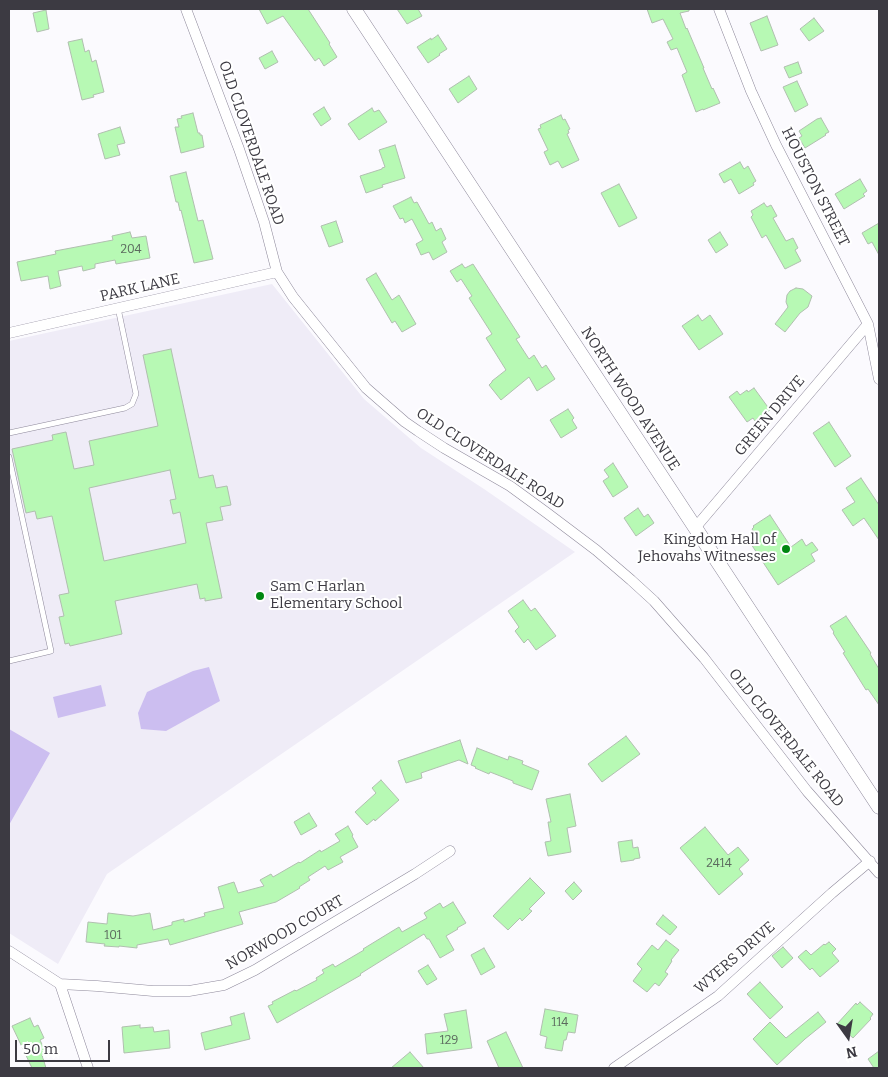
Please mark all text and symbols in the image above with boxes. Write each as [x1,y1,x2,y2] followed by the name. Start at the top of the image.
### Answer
[214,58,288,228] street label: OLD CLOVERDALE ROAD
[777,125,853,249] street label: HOUSTON STREET
[120,243,142,257] house number: 204
[98,270,182,306] street label: PARK LANE
[577,324,683,474] street label: NORTH WOOD AVENUE
[731,372,809,460] street label: GREEN DRIVE
[413,404,567,514] street label: OLD CLOVERDALE ROAD
[638,531,776,566] place label: Kingdom Hall of Jehovahs Witnesses
[780,543,792,555] marker: Kingdom Hall of Jehovahs Witnesses
[270,578,402,613] place label: Sam C Harlan Elementary School
[254,590,266,602] marker: Sam C Harlan Elementary School
[725,665,847,811] street label: OLD CLOVERDALE ROAD
[706,857,732,871] house number: 2414
[223,892,347,974] street label: NORWOOD COURT
[691,918,779,998] street label: WYERS DRIVE
[104,929,122,943] house number: 101
[823,1012,873,1062] north arrow
[552,1016,568,1030] house number: 114
[18,1030,112,1062] scale bar
[440,1034,458,1048] house number: 129
[23,1040,58,1058] text: 50 m
[844,1043,859,1062] text: N

